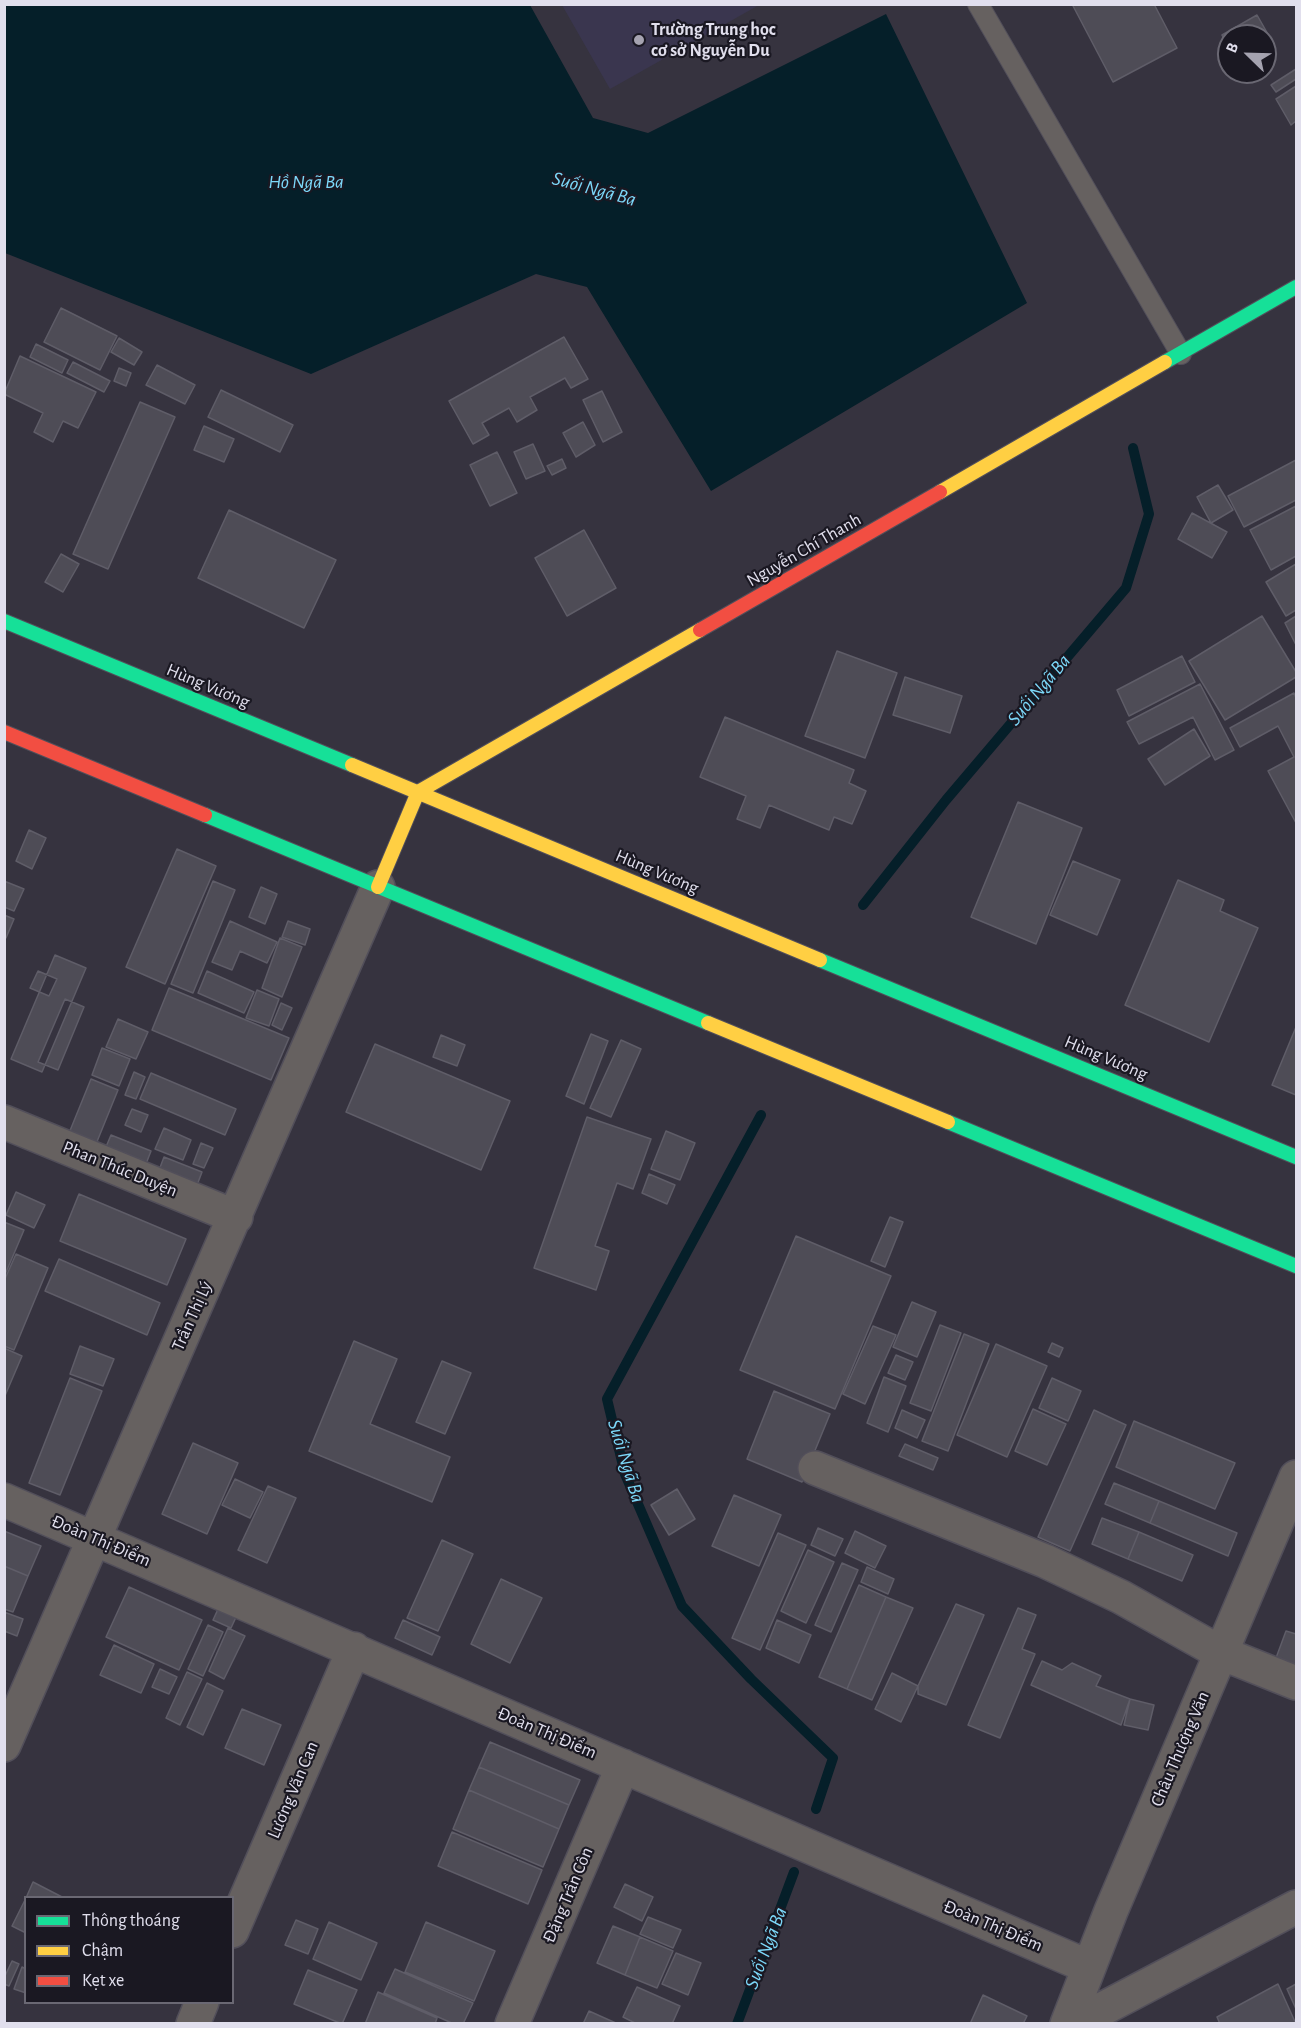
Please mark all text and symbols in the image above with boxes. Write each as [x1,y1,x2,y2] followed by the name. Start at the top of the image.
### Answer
[651,19,776,62] place label: Trường Trung học cơ sở Nguyễn Du
[1217,24,1277,84] north arrow
[632,33,646,47] marker: Trường Trung học cơ sở Nguyễn Du
[1223,40,1241,55] text: B
[549,166,639,212] water label: Suối Ngã Ba
[268,170,344,194] water label: Hồ Ngã Ba
[743,509,865,591] street label: Nguyễn Chí Thanh
[1002,649,1076,731] water label: Suối Ngã Ba
[163,659,253,713] street label: Hùng Vương
[612,845,702,899] street label: Hùng Vương
[1061,1031,1151,1085] street label: Hùng Vương
[60,1136,180,1202] street label: Phan Thúc Duyện
[167,1278,217,1354] street label: Trần Thị Lý
[602,1416,650,1506] water label: Suối Ngã Ba
[48,1510,154,1572] street label: Đoàn Thị Điểm
[1146,1688,1214,1810] street label: Châu Thượng Văn
[494,1702,600,1764] street label: Đoàn Thị Điểm
[263,1738,323,1842] street label: Lương Văn Can
[538,1844,598,1946] street label: Đặng Trần Côn
[940,1895,1046,1957] street label: Đoàn Thị Điểm
[24,1896,234,2004] legend
[739,1904,793,1992] water label: Suối Ngã Ba
[82,1912,180,1930] text: Thông thoáng
[82,1942,123,1960] text: Chậm
[82,1972,124,1990] text: Kẹt xe

